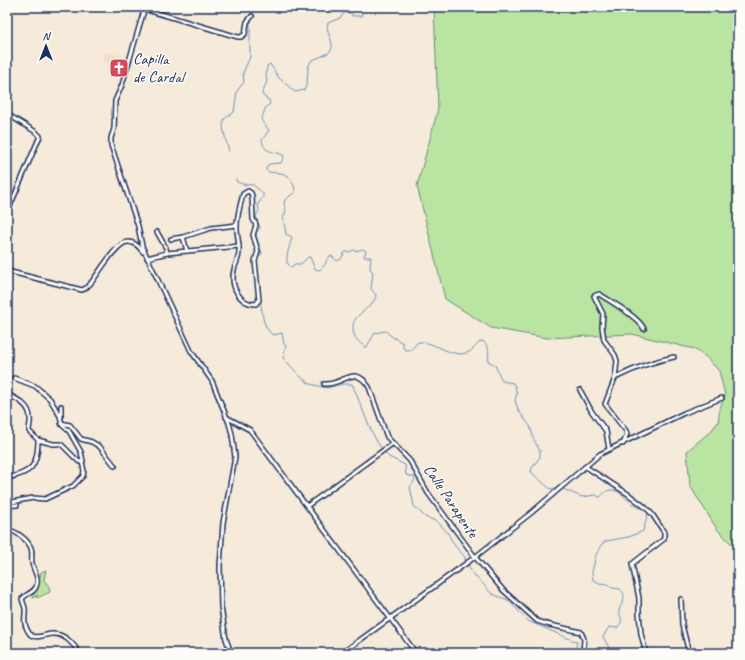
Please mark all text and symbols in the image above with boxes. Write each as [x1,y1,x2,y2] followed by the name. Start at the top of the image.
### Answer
[26,26,66,66] north arrow
[43,29,52,43] text: N
[133,49,187,87] place label: Capilla de Cardal
[108,57,130,79] church icon: Capilla de Cardal
[419,461,484,543] street label: Calle Parapente

